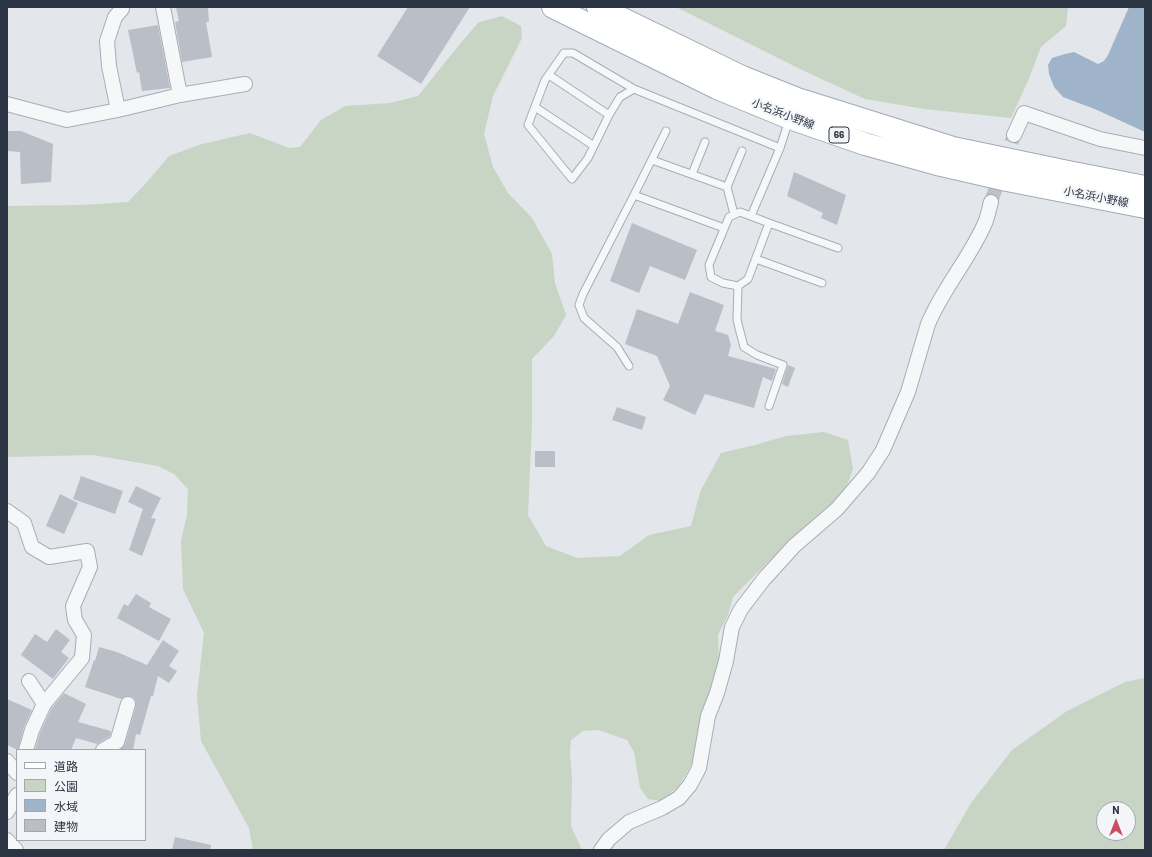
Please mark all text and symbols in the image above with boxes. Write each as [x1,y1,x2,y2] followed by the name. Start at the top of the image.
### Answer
[750,96,816,132] street label: 小名浜小野線
[829,127,849,143] road number: 66
[1062,184,1130,210] street label: 小名浜小野線
[16,749,146,841] legend
[54,759,78,773] text: 道路
[54,779,78,793] text: 公園
[54,799,78,813] text: 水域
[1096,801,1136,841] north arrow
[1112,803,1120,816] text: N
[54,819,78,833] text: 建物

